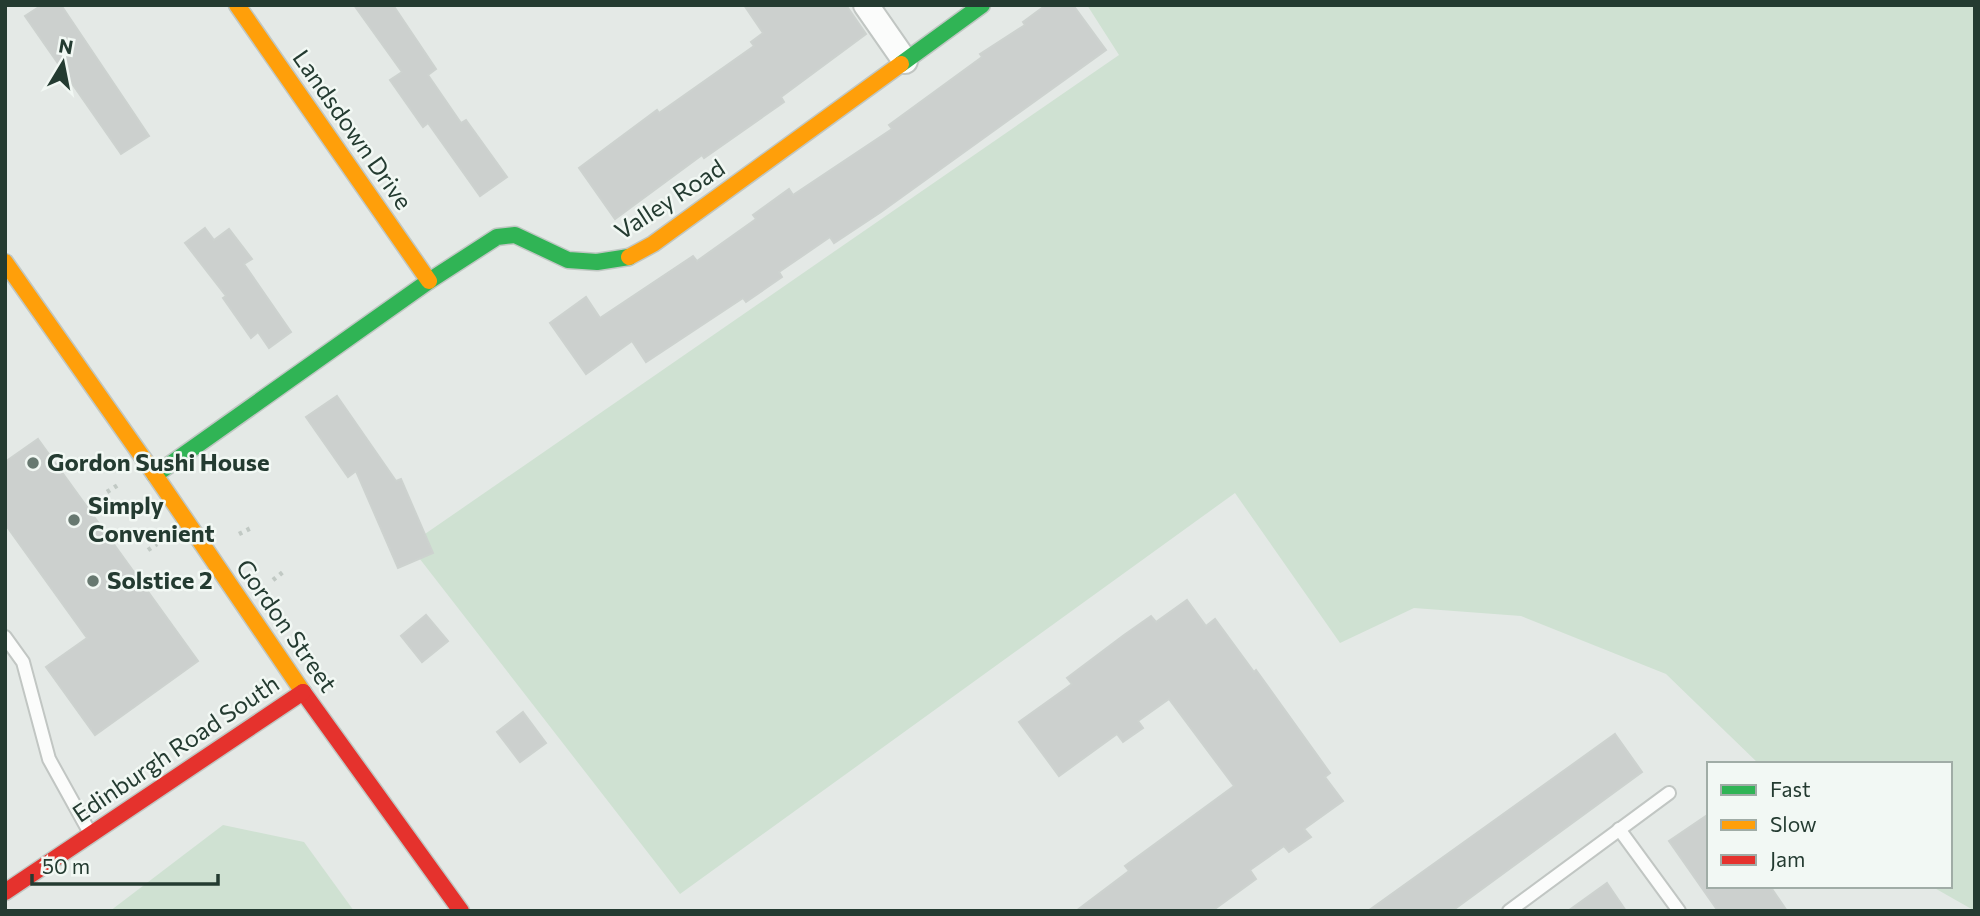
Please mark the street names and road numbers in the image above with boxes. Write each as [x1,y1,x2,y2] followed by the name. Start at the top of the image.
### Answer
[287,44,419,215] street label: Landsdown Drive
[609,152,730,245] street label: Valley Road
[231,553,344,697] street label: Gordon Street
[66,668,284,828] street label: Edinburgh Road South

